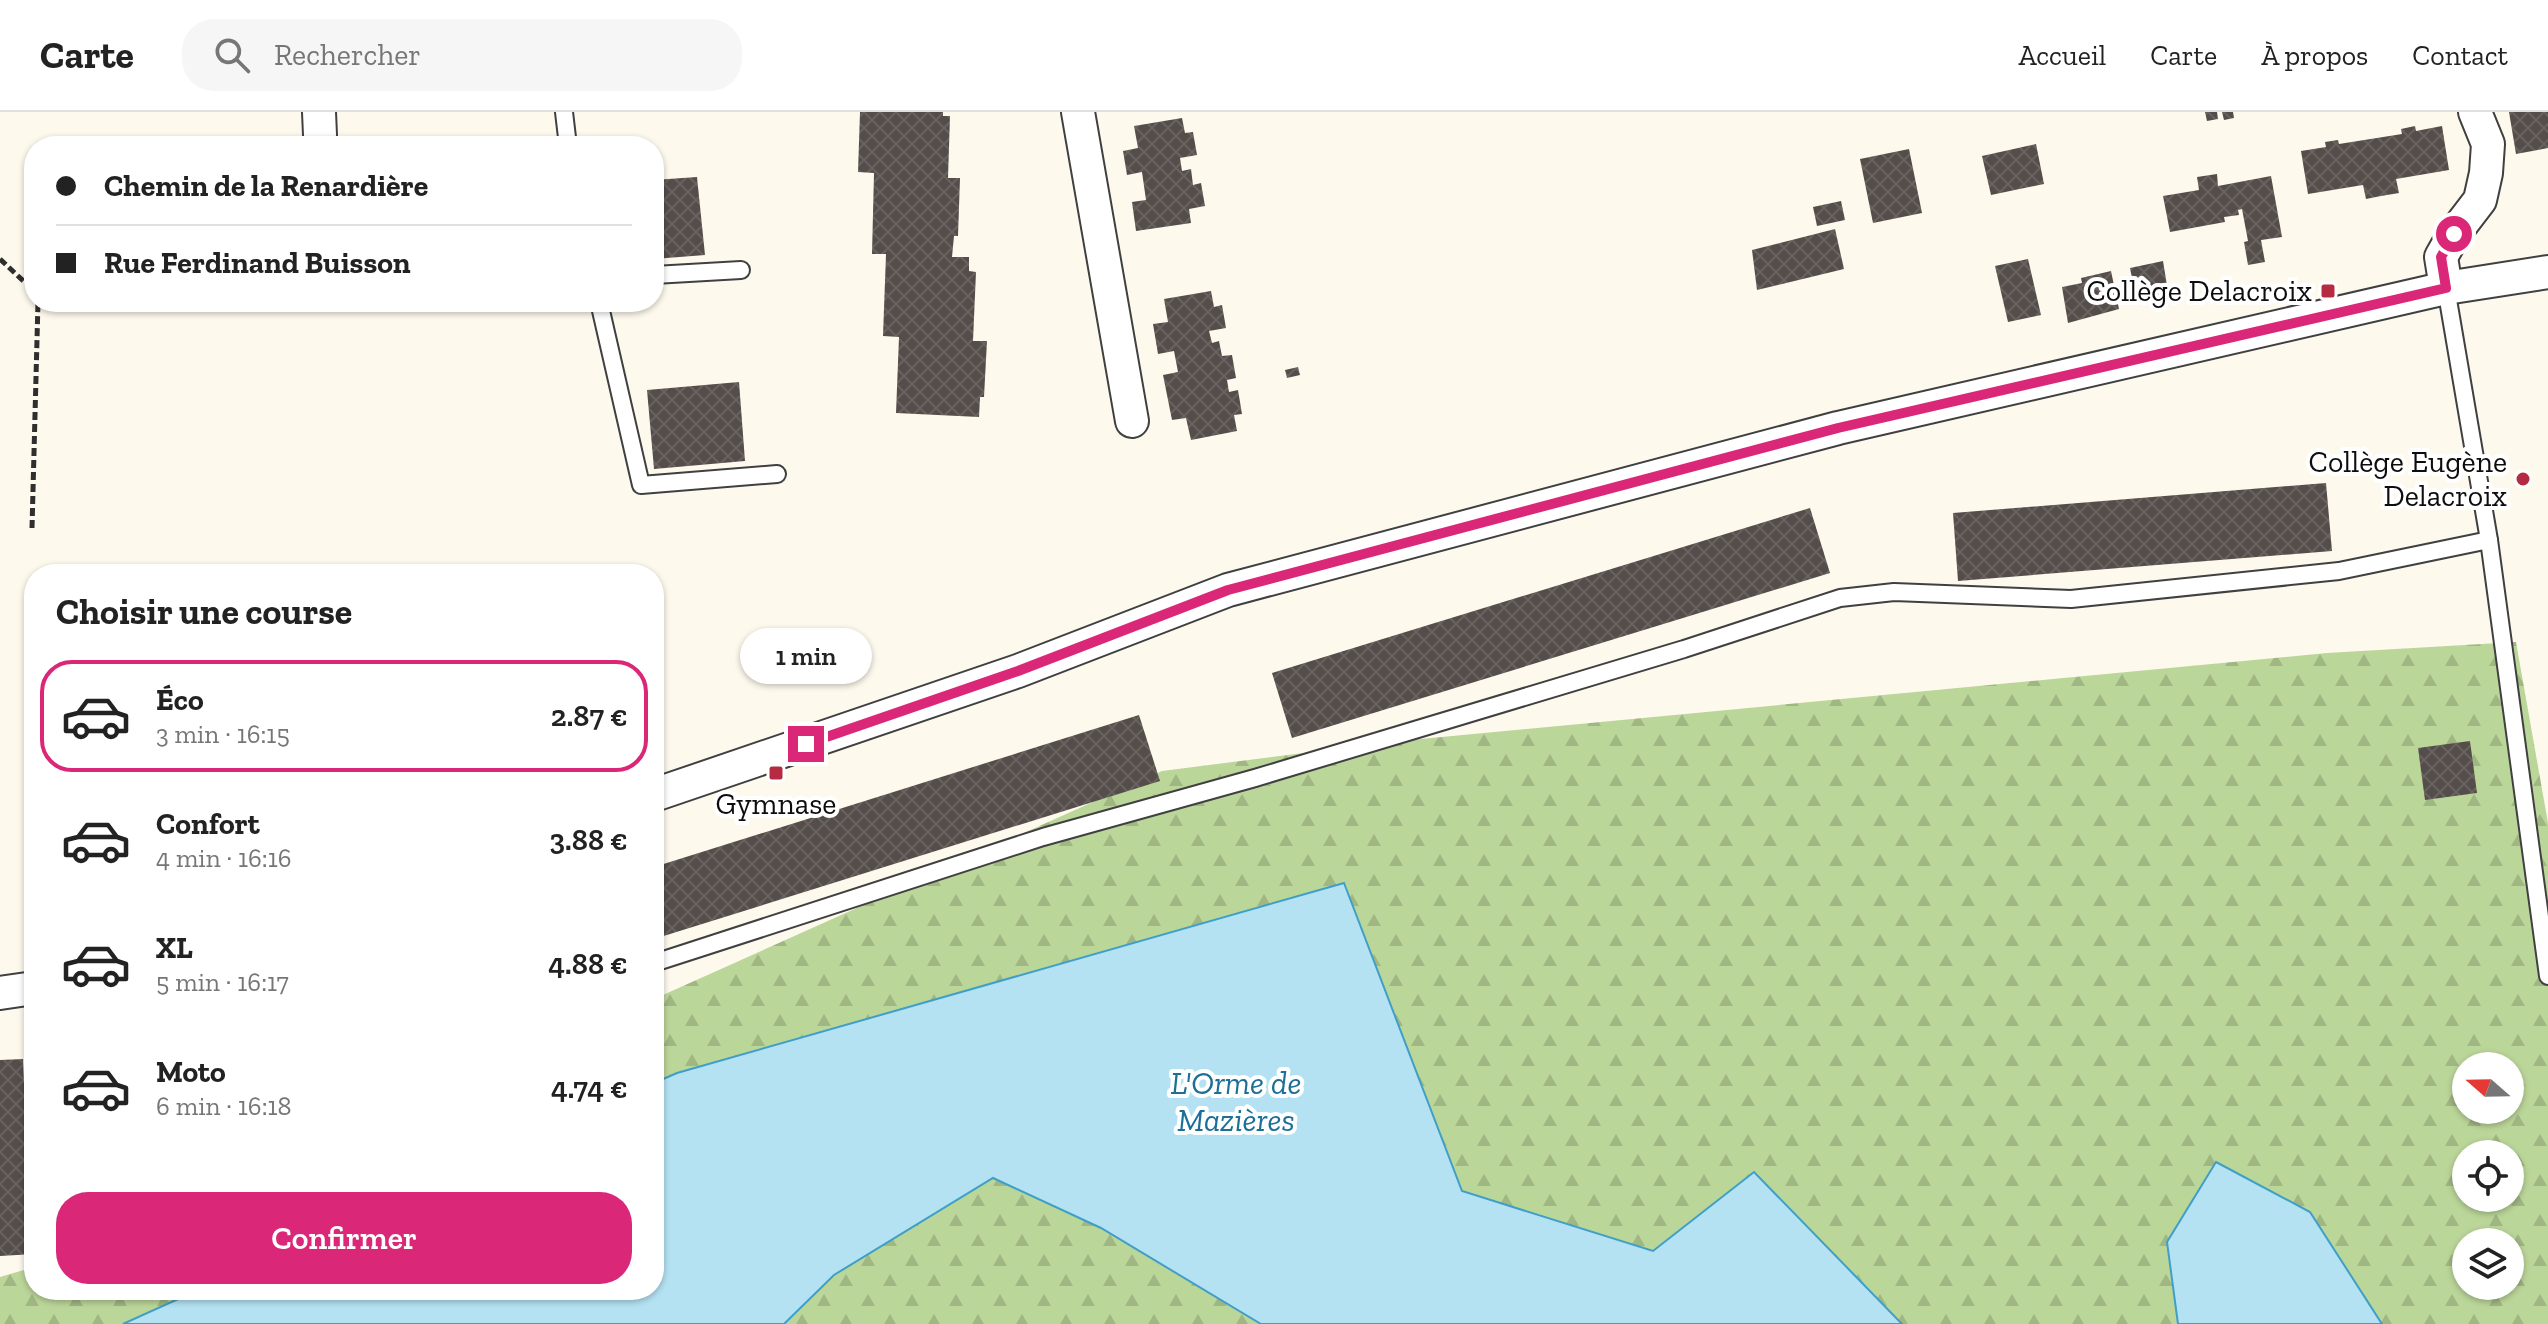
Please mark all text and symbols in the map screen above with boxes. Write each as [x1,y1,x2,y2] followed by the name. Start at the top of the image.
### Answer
[182,19,742,91] search box
[40,32,134,78] text: Carte
[210,33,254,77] icon: search
[274,37,421,73] text: Rechercher
[2018,39,2106,72] text: Accueil
[2150,39,2217,72] text: Carte
[2261,39,2368,72] text: À propos
[2412,39,2508,72] text: Contact
[104,168,428,204] text: Chemin de la Renardière
[2436,216,2472,252] route start
[104,245,411,281] text: Rue Ferdinand Buisson
[2086,273,2312,309] place label: Collège Delacroix
[2319,282,2337,300] marker: Collège Delacroix
[2309,444,2507,514] place label: Collège Eugène Delacroix
[2514,470,2532,488] marker: Collège Eugène Delacroix
[56,590,352,633] text: Choisir une course
[740,628,872,684] callout: 1 min
[775,640,837,672] text: 1 min
[60,680,132,752] icon: car
[156,682,204,718] text: Éco
[551,698,628,734] text: 2.87 €
[156,718,290,750] text: 3 min · 16:15
[788,726,824,762] route end
[767,764,785,782] marker: Gymnase
[716,786,836,822] place label: Gymnase
[60,804,132,876] icon: car
[156,806,260,842] text: Confort
[550,822,628,858] text: 3.88 €
[156,842,292,874] text: 4 min · 16:16
[60,928,132,1000] icon: car
[156,930,193,966] text: XL
[548,946,628,982] text: 4.88 €
[156,966,289,998] text: 5 min · 16:17
[60,1052,132,1124] icon: car
[2452,1052,2524,1124] north arrow
[2452,1052,2524,1300] map controls
[156,1054,226,1090] text: Moto
[1171,1064,1301,1139] water label: L'Orme de Mazières
[551,1070,628,1106] text: 4.74 €
[156,1090,291,1122] text: 6 min · 16:18
[2452,1140,2524,1212] button: locate
[56,1192,632,1284] button: Confirmer
[2452,1228,2524,1300] button: layers

